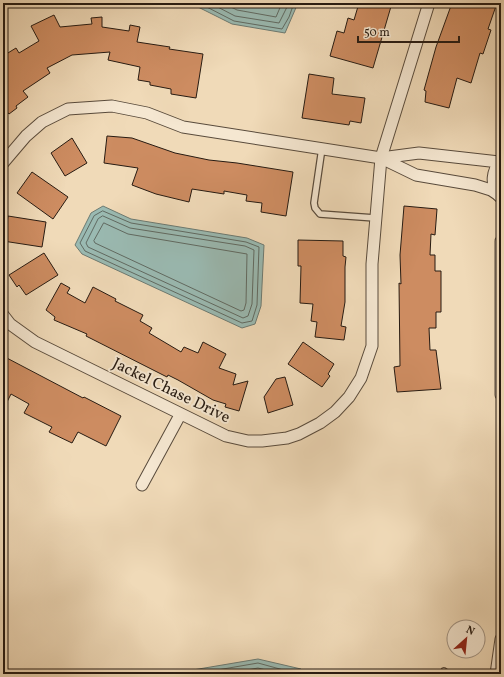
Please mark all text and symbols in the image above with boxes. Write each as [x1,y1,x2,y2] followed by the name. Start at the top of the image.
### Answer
[358,18,459,44] scale bar
[364,25,390,41] text: 50 m
[108,353,234,429] street label: Jackel Chase Drive
[446,619,486,659] north arrow
[463,623,477,640] text: N

